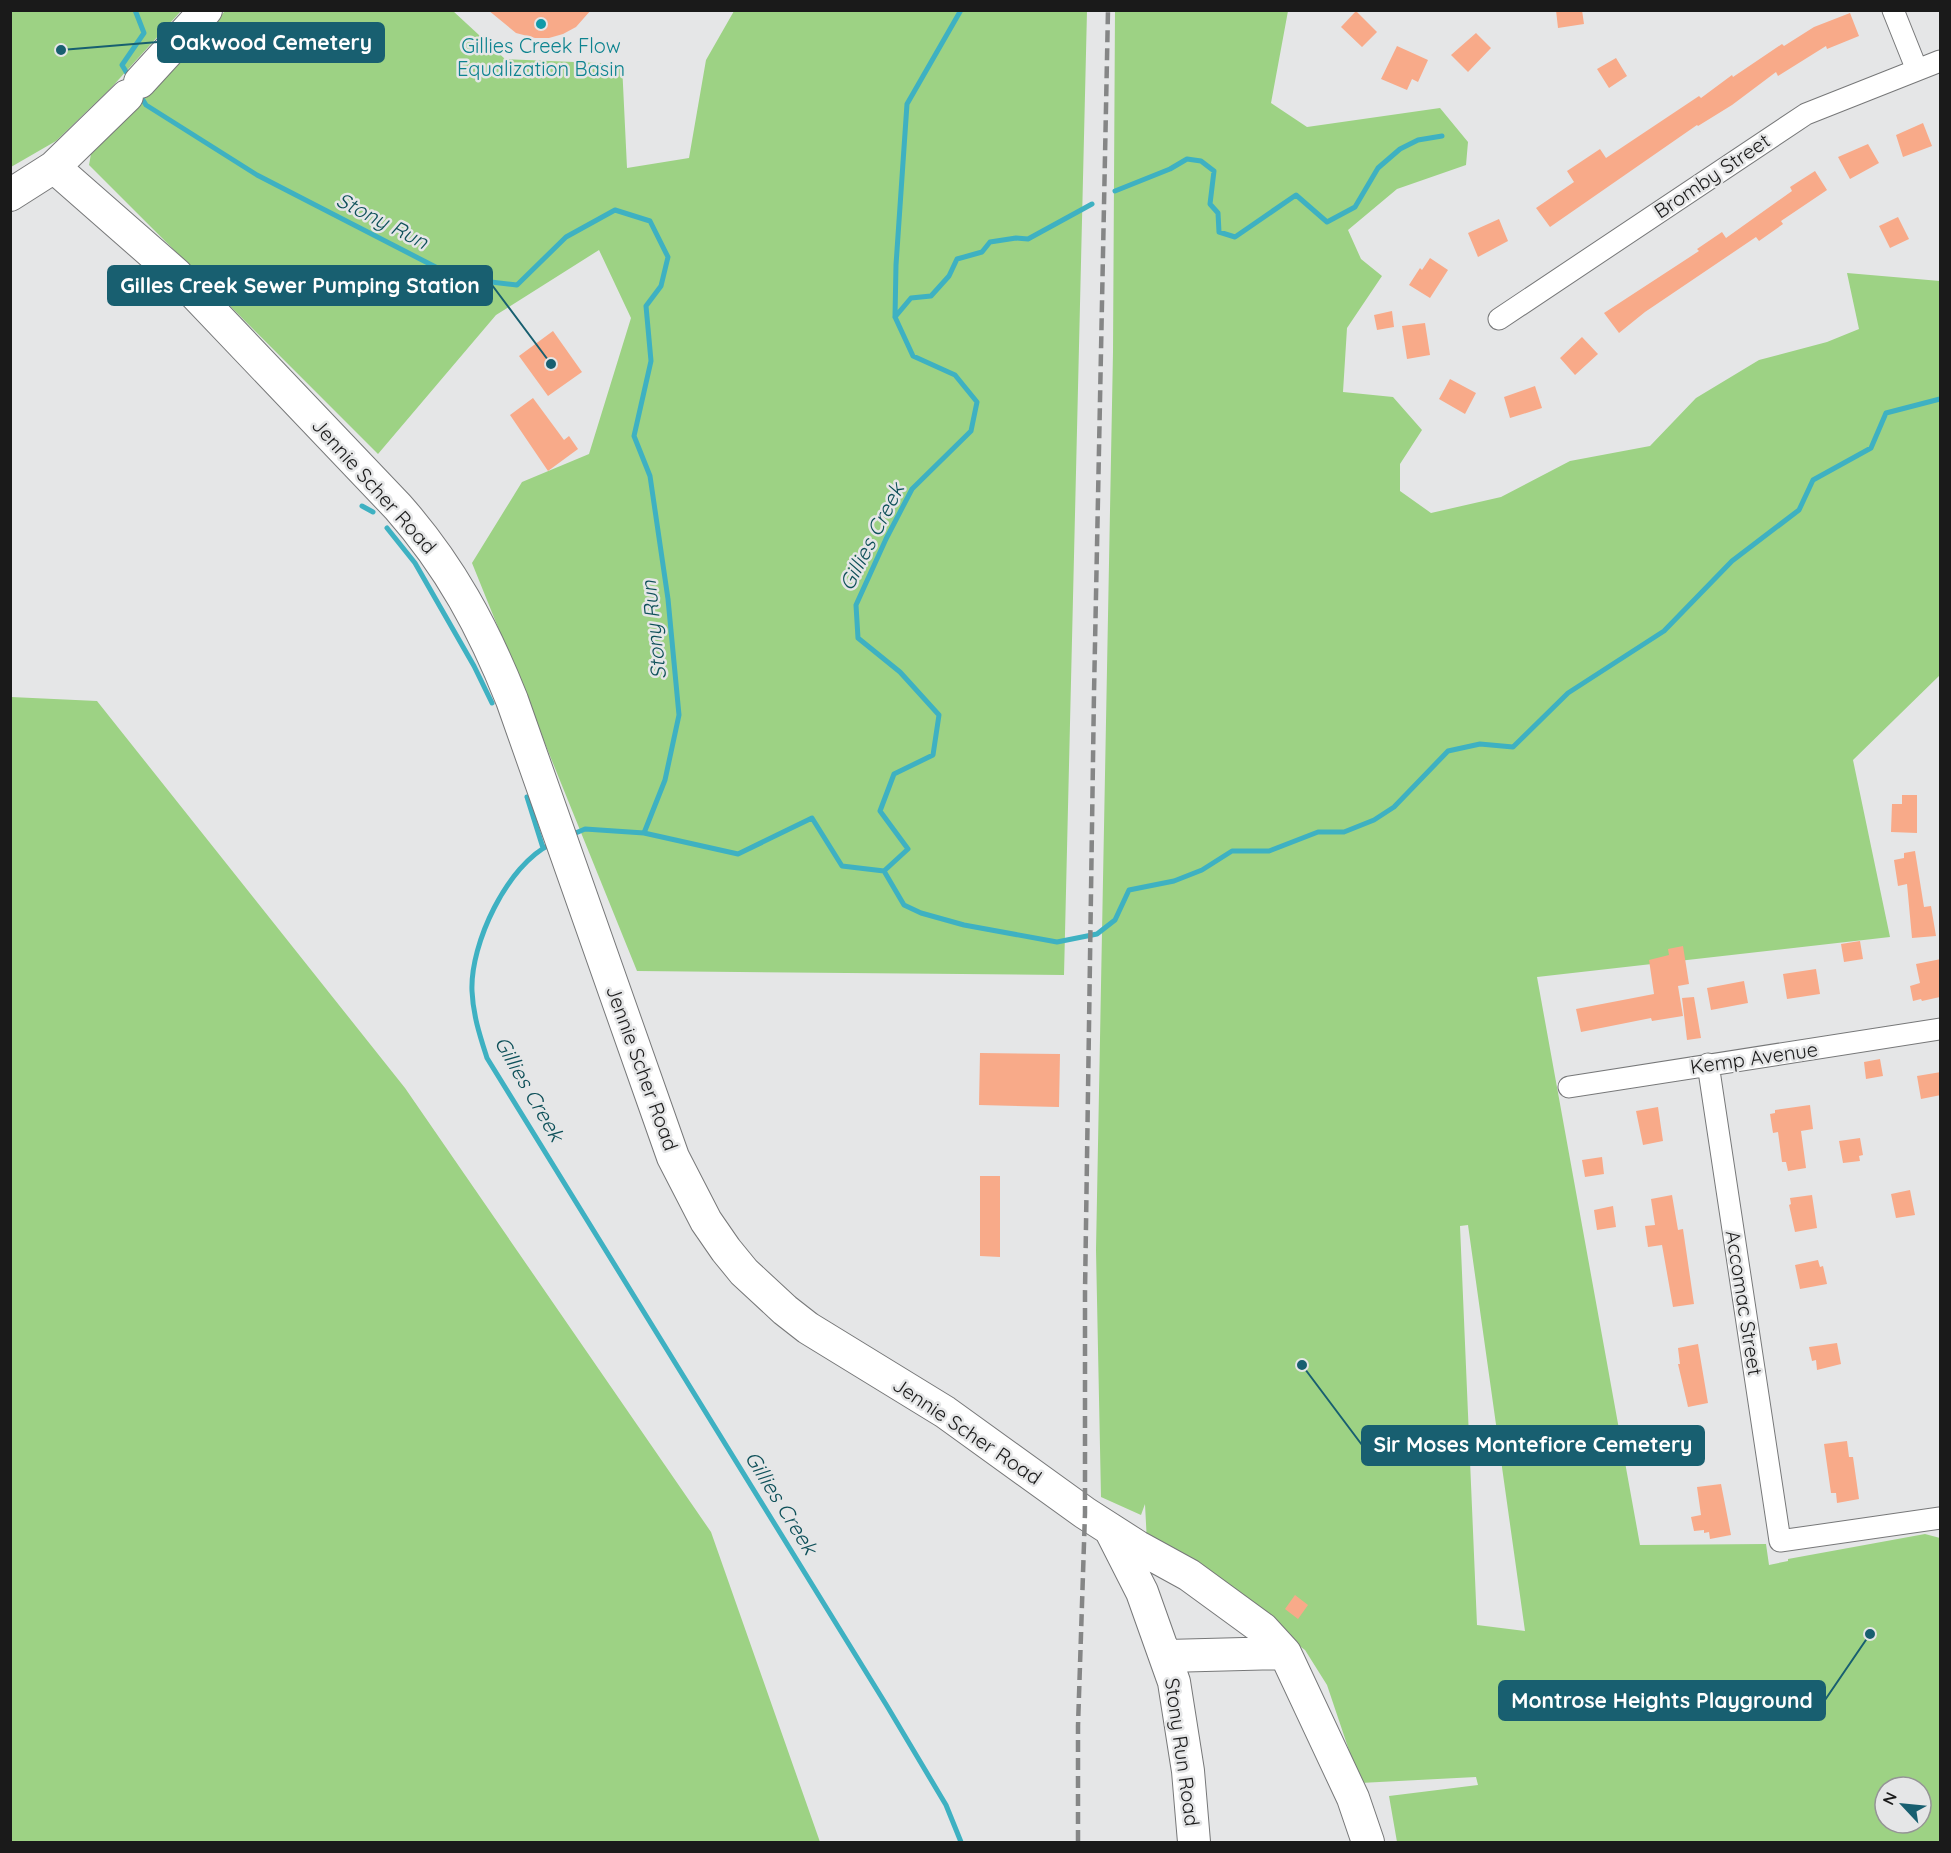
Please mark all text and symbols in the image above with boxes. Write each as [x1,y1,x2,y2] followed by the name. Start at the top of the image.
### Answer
[534,17,548,31] marker: Gillies Creek Flow Equalization Basin
[158,23,384,62] callout: Oakwood Cemetery
[170,29,372,55] text: Oakwood Cemetery
[457,33,625,81] place label: Gillies Creek Flow Equalization Basin
[1649,128,1775,223] street label: Bromby Street
[332,186,433,255] water label: Stony Run
[108,266,492,305] callout: Gilles Creek Sewer Pumping Station
[120,272,480,298] text: Gilles Creek Sewer Pumping Station
[307,413,442,559] street label: Jennie Scher Road
[833,477,910,595] water label: Gillies Creek
[635,579,671,681] water label: Stony Run
[601,982,684,1154] street label: Jennie Scher Road
[489,1031,571,1147] water label: Gillies Creek
[1689,1036,1819,1079] street label: Kemp Avenue
[1721,1229,1768,1377] street label: Accomac Street
[888,1372,1046,1490] street label: Jennie Scher Road
[1362,1426,1704,1465] callout: Sir Moses Montefiore Cemetery
[1374,1431,1692,1457] text: Sir Moses Montefiore Cemetery
[740,1446,825,1560] water label: Gillies Creek
[1160,1676,1205,1828] street label: Stony Run Road
[1499,1681,1825,1720] callout: Montrose Heights Playground
[1511,1687,1813,1713] text: Montrose Heights Playground
[1873,1775,1933,1835] north arrow
[1878,1789,1901,1808] text: N

